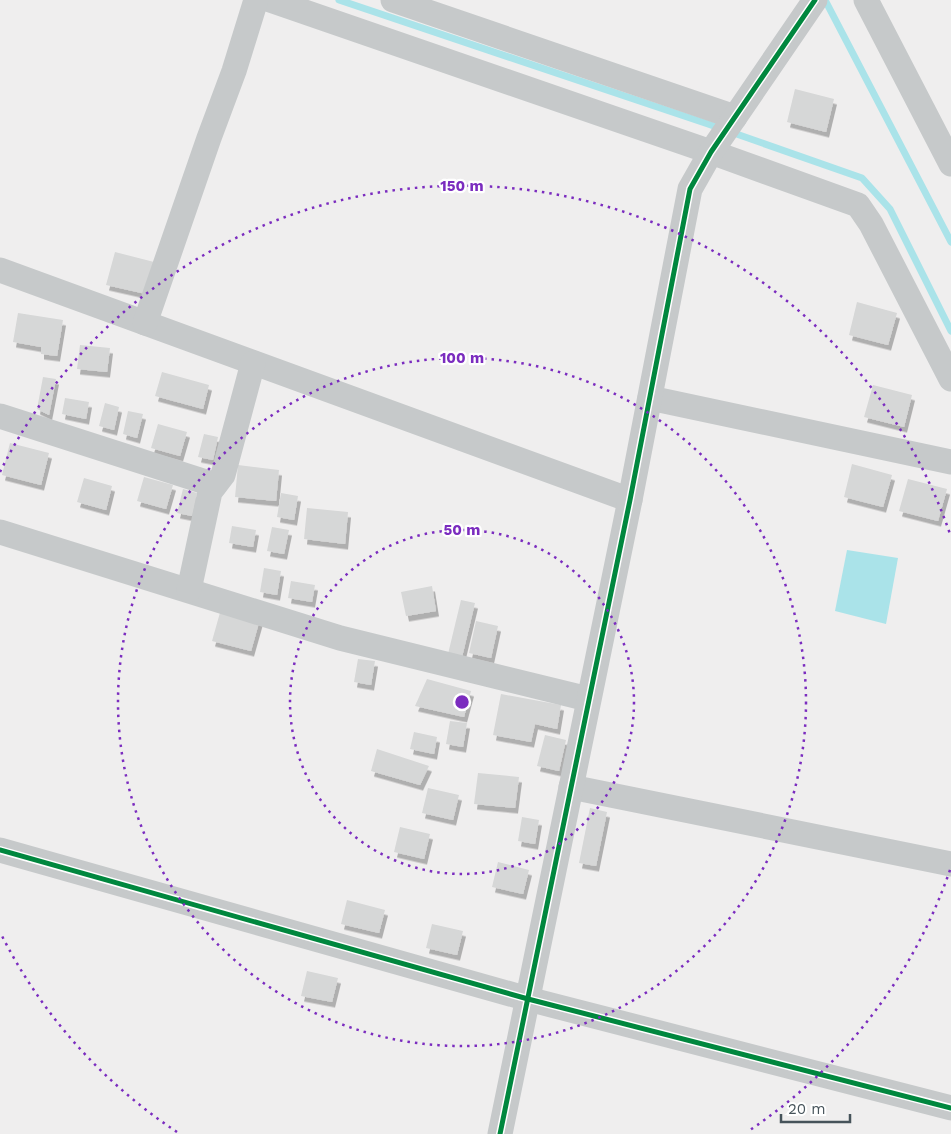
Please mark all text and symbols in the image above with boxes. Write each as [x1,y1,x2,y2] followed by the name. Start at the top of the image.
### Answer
[440,177,484,195] text: 150 m
[440,349,484,367] text: 100 m
[444,521,480,539] text: 50 m
[453,693,471,711] centre of rings
[781,1092,850,1124] scale bar
[788,1100,826,1118] text: 20 m

